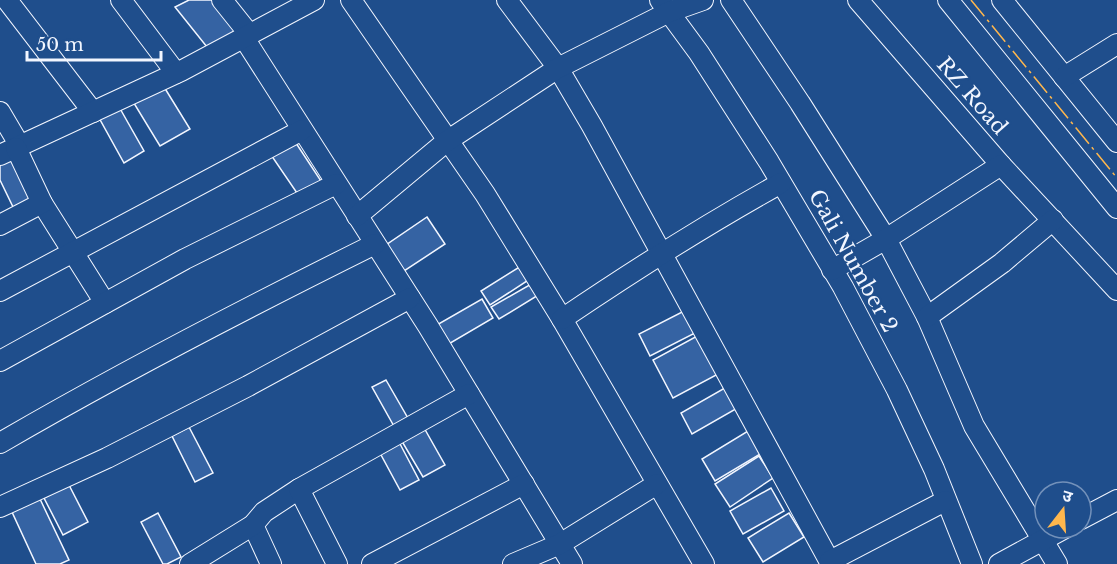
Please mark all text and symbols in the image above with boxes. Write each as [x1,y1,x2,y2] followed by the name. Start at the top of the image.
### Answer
[27,24,160,62] scale bar
[36,34,84,56] text: 50 m
[931,52,1013,140] street label: RZ Road
[803,185,903,337] street label: Gali Number 2
[1033,480,1093,540] north arrow
[1060,485,1075,507] text: उ

